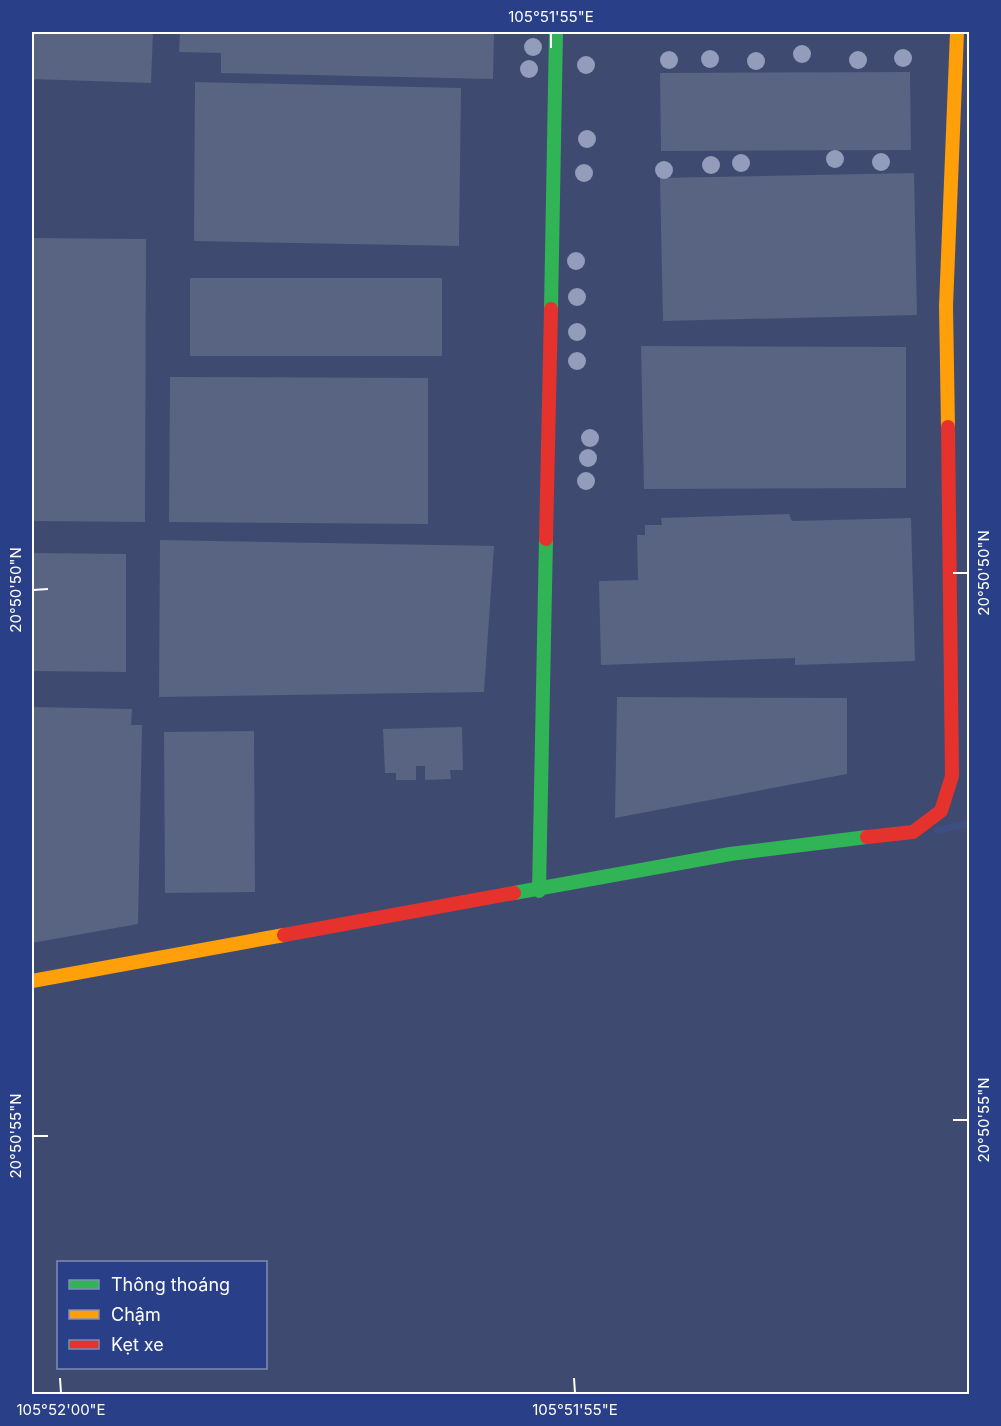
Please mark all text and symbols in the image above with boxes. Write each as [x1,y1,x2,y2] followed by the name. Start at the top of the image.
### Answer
[508,7,594,26] text: 105°51'55"E
[974,530,993,616] text: 20°50'50"N
[6,547,25,633] text: 20°50'50"N
[974,1077,993,1163] text: 20°50'55"N
[6,1093,25,1179] text: 20°50'55"N
[57,1261,267,1369] legend
[111,1274,230,1295] text: Thông thoáng
[111,1304,161,1325] text: Chậm
[111,1334,164,1355] text: Kẹt xe
[16,1400,106,1419] text: 105°52'00"E
[532,1400,618,1419] text: 105°51'55"E

